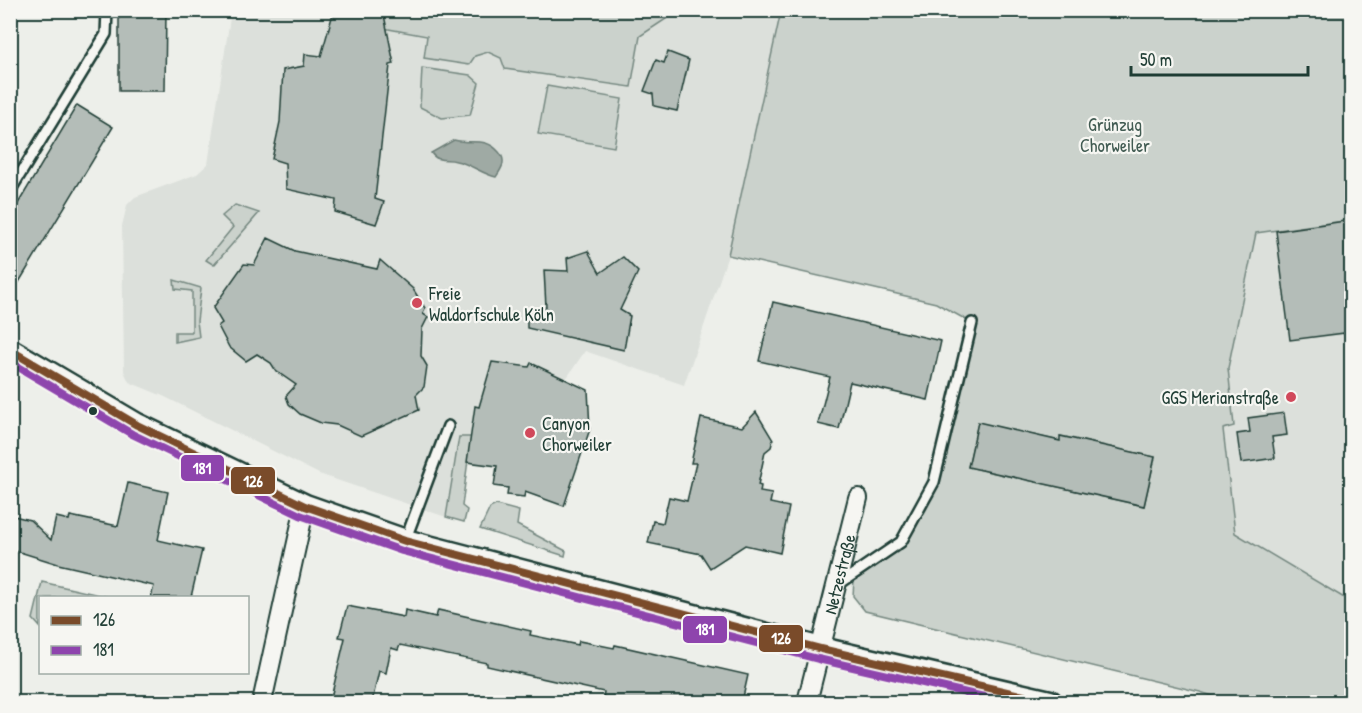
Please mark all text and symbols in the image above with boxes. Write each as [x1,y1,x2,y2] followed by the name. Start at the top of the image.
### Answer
[1131,39,1308,77] scale bar
[1140,47,1172,72] text: 50 m
[1080,112,1150,158] park label: Grünzug Chorweiler
[428,281,554,327] place label: Freie Waldorfschule Köln
[410,296,424,310] marker: Freie Waldorfschule Köln
[1161,385,1279,410] place label: GGS Merianstraße
[1284,390,1298,404] marker: GGS Merianstraße
[87,405,99,417] unlabelled marker
[542,411,612,457] place label: Canyon Chorweiler
[523,426,537,440] marker: Canyon Chorweiler
[180,454,225,482] line badge: 181
[193,457,211,479] text: 181
[230,466,276,495] line badge: 126
[243,470,263,492] text: 126
[817,531,861,617] street label: Netzestraße
[39,596,249,674] legend
[93,607,115,632] text: 126
[682,615,728,644] line badge: 181
[696,618,714,640] text: 181
[758,624,804,653] line badge: 126
[771,627,791,649] text: 126
[93,637,114,662] text: 181

